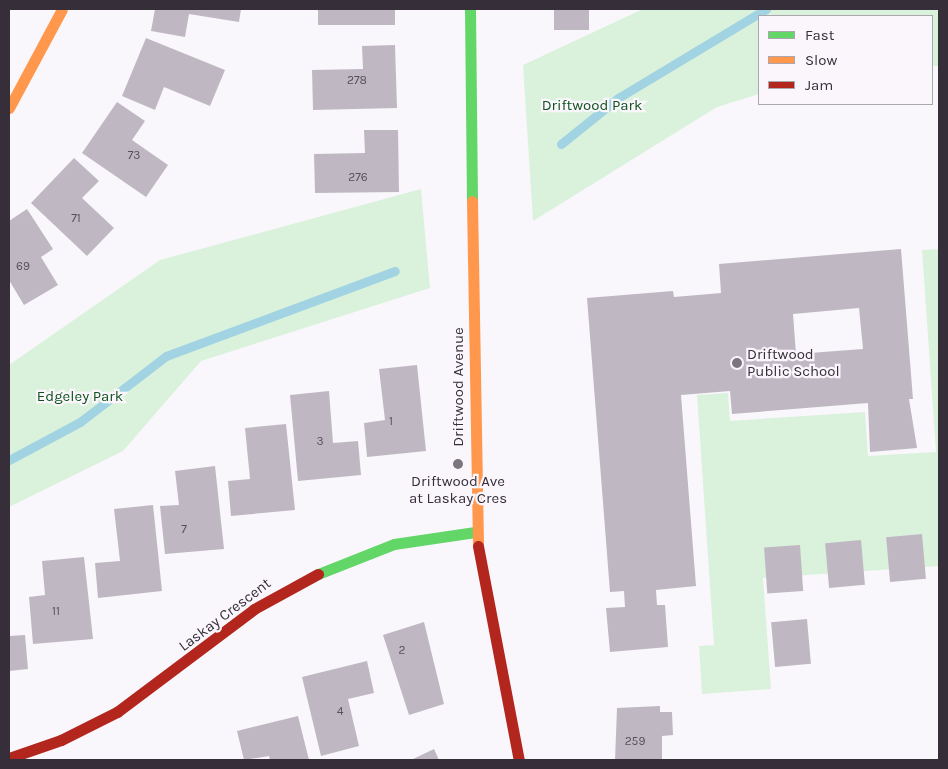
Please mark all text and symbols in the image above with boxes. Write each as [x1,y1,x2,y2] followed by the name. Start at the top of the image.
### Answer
[758,15,933,105] legend
[805,26,834,44] text: Fast
[805,51,837,69] text: Slow
[347,74,367,88] house number: 278
[805,76,833,94] text: Jam
[542,97,642,115] park label: Driftwood Park
[128,149,140,163] house number: 73
[348,171,368,185] house number: 276
[71,212,81,226] house number: 71
[16,260,30,274] house number: 69
[450,327,468,447] street label: Driftwood Avenue
[747,345,840,380] place label: Driftwood Public School
[731,357,743,369] marker: Driftwood Public School
[37,388,123,406] park label: Edgeley Park
[389,415,393,429] house number: 1
[316,435,324,449] house number: 3
[452,458,464,470] marker: Driftwood Ave at Laskay Cres
[409,472,507,507] place label: Driftwood Ave at Laskay Cres
[181,523,187,537] house number: 7
[175,574,275,656] street label: Laskay Crescent
[52,605,60,619] house number: 11
[399,644,405,658] house number: 2
[337,705,343,719] house number: 4
[625,735,645,749] house number: 259

